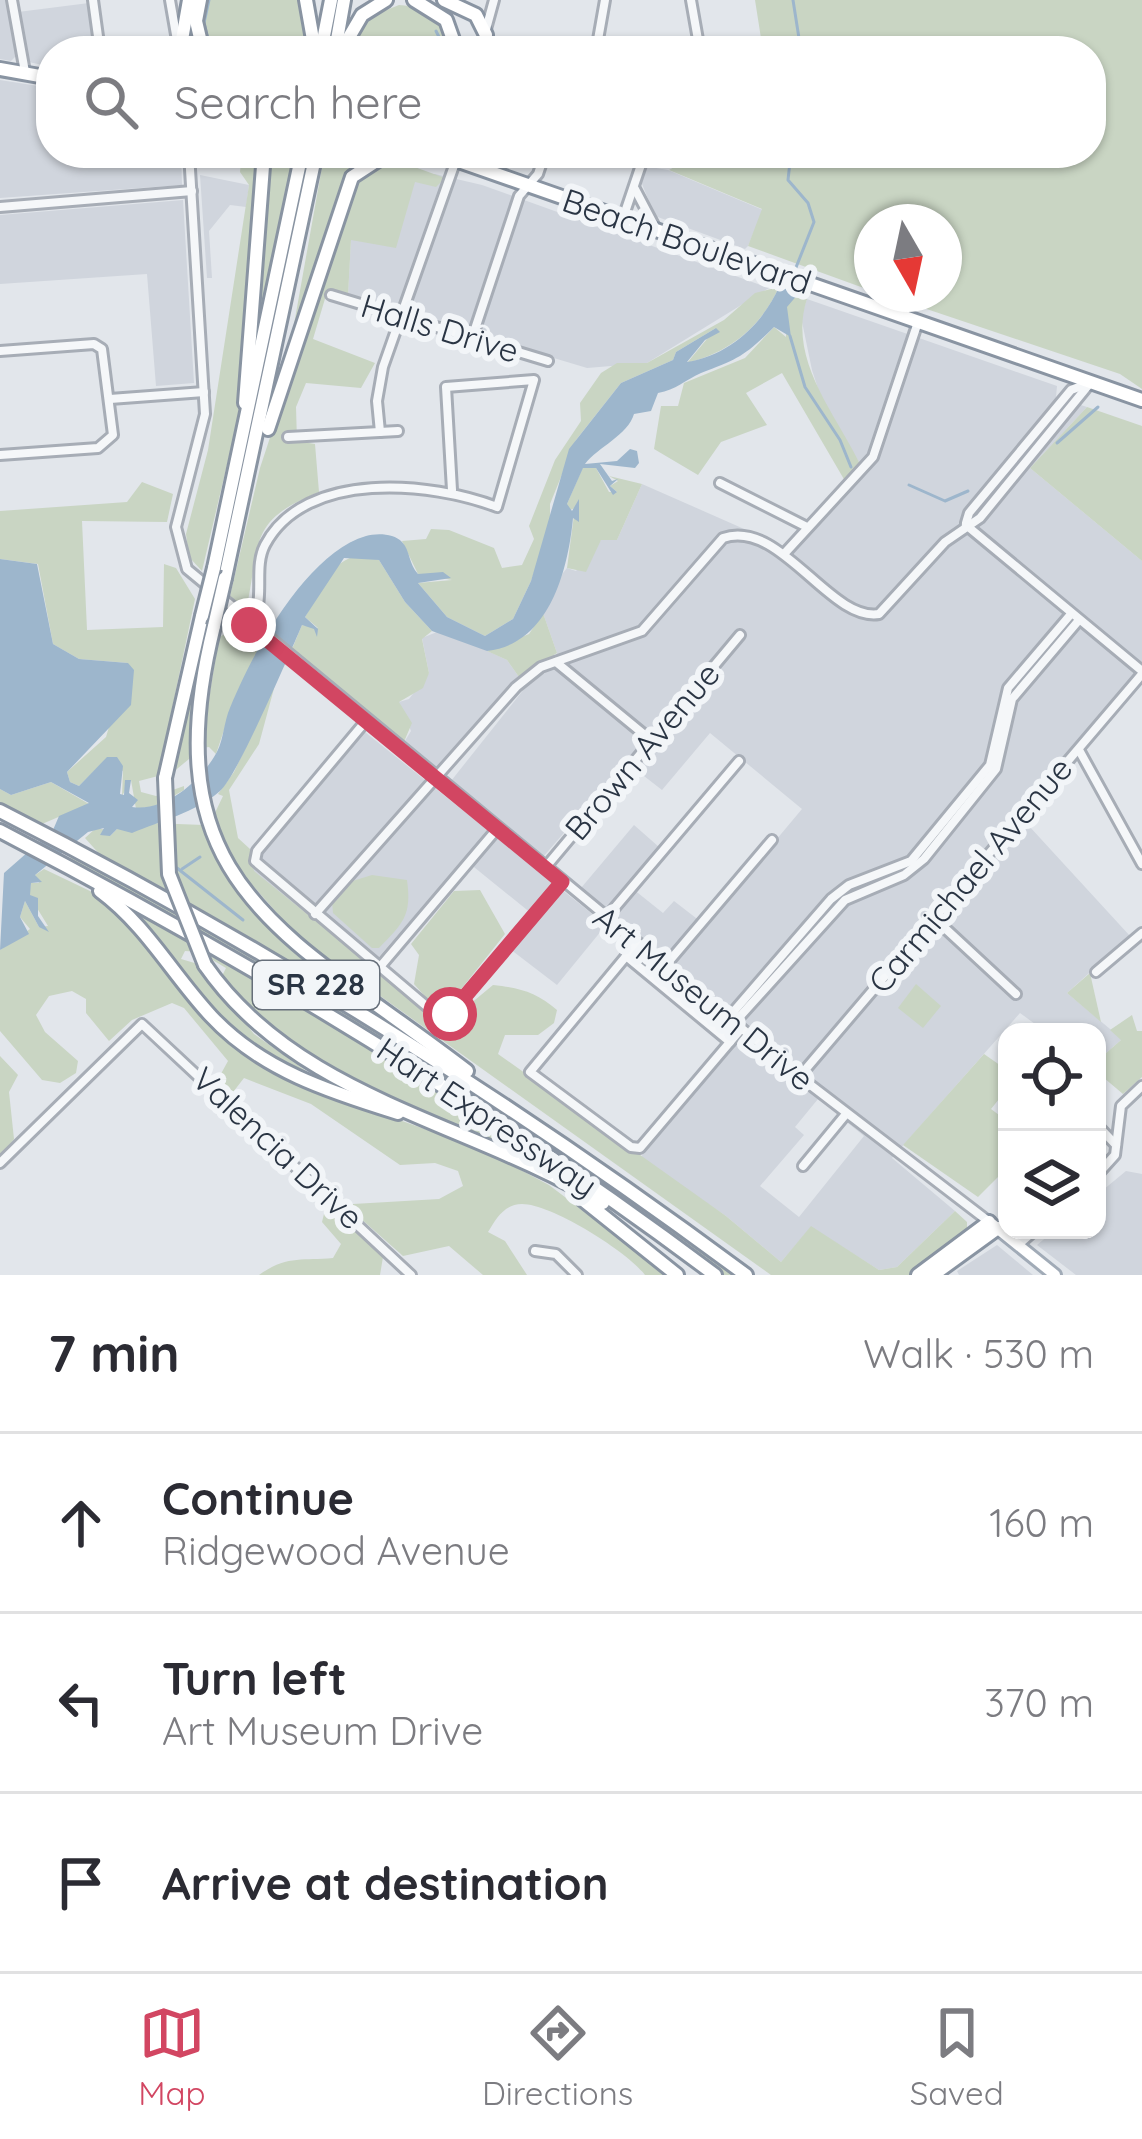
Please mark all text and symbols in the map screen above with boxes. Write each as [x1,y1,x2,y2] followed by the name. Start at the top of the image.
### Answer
[36,36,1106,168] search box
[78,69,144,135] icon: search
[174,74,422,130] text: Search here
[557,179,817,302] street label: Beach Boulevard
[854,204,962,312] north arrow
[356,284,524,371] street label: Halls Drive
[222,598,276,652] route end
[555,654,728,848] street label: Brown Avenue
[859,748,1080,1001] street label: Carmichael Avenue
[586,896,823,1099] street label: Art Museum Drive
[253,961,379,1009] road number: SR 228
[423,987,477,1041] route start
[998,1023,1106,1239] map controls
[998,1023,1106,1131] button: locate
[369,1028,605,1205] street label: Hart Expressway
[184,1058,372,1237] street label: Valencia Drive
[998,1131,1106,1239] button: layers
[48,1321,180,1385] text: 7 min
[863,1329,1094,1378] text: Walk · 530 m
[162,1470,354,1526] text: Continue
[48,1490,114,1556] icon: ahead
[989,1498,1094,1547] text: 160 m
[162,1526,510,1575] text: Ridgewood Avenue
[162,1650,347,1706] text: Turn left
[48,1670,114,1736] icon: left
[984,1678,1094,1727] text: 370 m
[162,1706,483,1755] text: Art Museum Drive
[48,1850,114,1916] icon: arrive
[162,1855,608,1911] text: Arrive at destination
[138,2000,206,2113] tab: Map
[482,2000,633,2113] tab: Directions
[910,2000,1004,2113] tab: Saved

